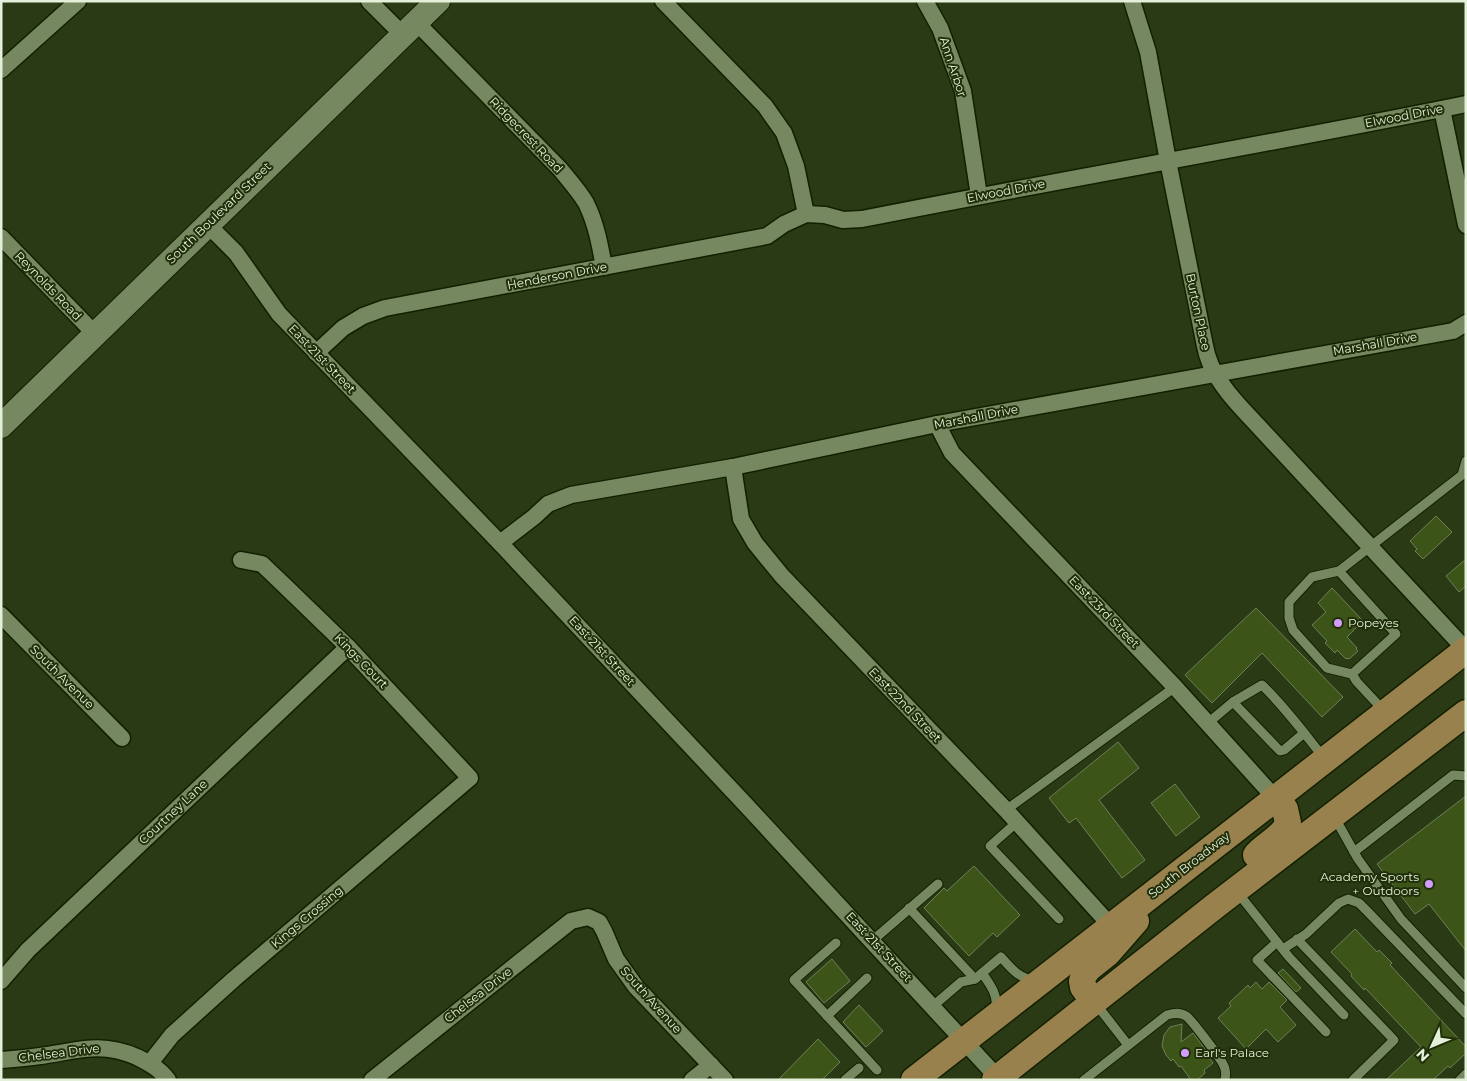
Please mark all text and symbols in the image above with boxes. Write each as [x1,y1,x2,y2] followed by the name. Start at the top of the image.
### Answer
[937,35,970,99] street label: Ann Arbor
[486,94,566,176] street label: Ridgecrest Road
[1364,101,1444,130] street label: Elwood Drive
[163,159,274,267] street label: South Boulevard Street
[966,176,1046,205] street label: Elwood Drive
[12,248,85,323] street label: Reynolds Road
[506,258,608,293] street label: Henderson Drive
[1183,272,1214,352] street label: Burton Place
[286,321,359,396] street label: East 21st Street
[1332,329,1418,358] street label: Marshall Drive
[933,401,1019,432] street label: Marshall Drive
[1066,572,1143,651] street label: East 23rd Street
[566,613,639,689] street label: East 21st Street
[1348,615,1399,630] place label: Popeyes
[1332,617,1344,629] marker: Popeyes
[331,630,391,691] street label: Kings Court
[27,642,97,712] street label: South Avenue
[866,664,945,745] street label: East 22nd Street
[135,776,210,847] street label: Courtney Lane
[1145,828,1233,901] street label: South Broadway
[1320,869,1419,898] place label: Academy Sports + Outdoors
[1423,878,1435,890] marker: Academy Sports + Outdoors
[268,882,346,951] street label: Kings Crossing
[843,909,916,985] street label: East 21st Street
[618,963,685,1036] street label: South Avenue
[441,964,514,1026] street label: Chelsea Drive
[1407,1021,1457,1071] north arrow
[17,1040,100,1065] street label: Chelsea Drive
[1195,1045,1269,1060] place label: Earl's Palace
[1412,1045,1433,1065] text: N
[1179,1047,1191,1059] marker: Earl's Palace

